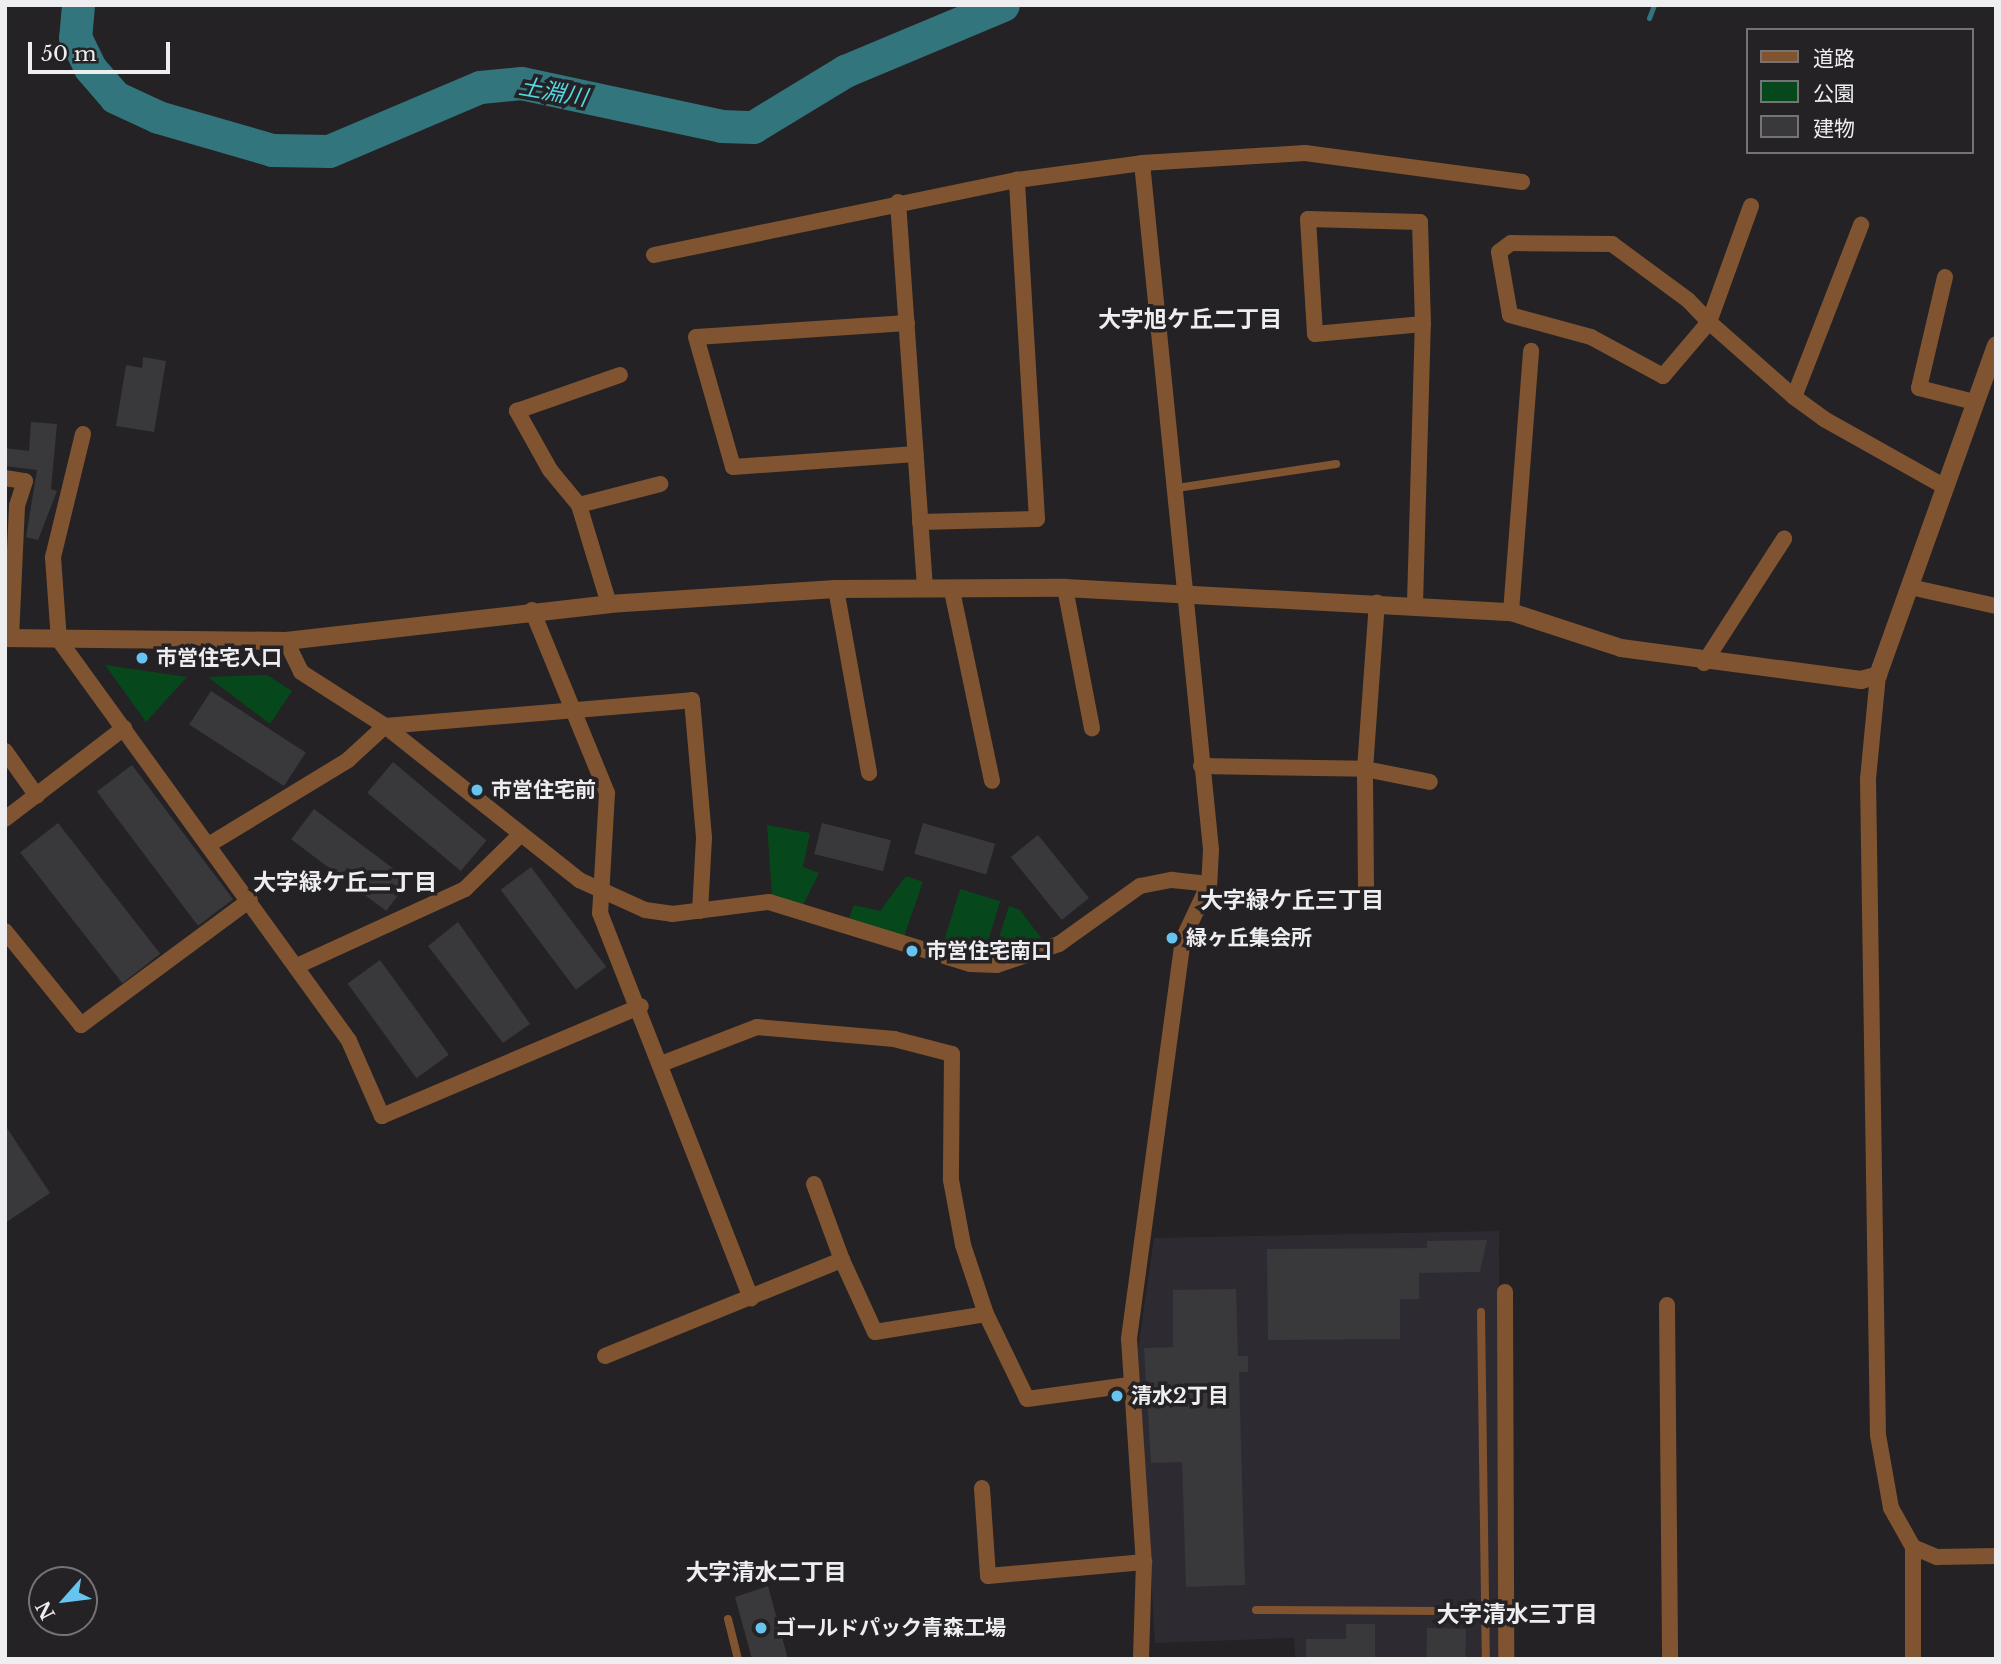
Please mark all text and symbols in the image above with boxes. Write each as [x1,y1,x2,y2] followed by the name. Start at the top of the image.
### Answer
[32,28,173,72] scale bar
[1745,28,1973,154] legend
[41,41,96,67] text: 50 m
[1813,46,1855,72] text: 道路
[517,72,589,112] water label: 土淵川
[1813,81,1855,107] text: 公園
[1813,116,1855,142] text: 建物
[1098,305,1282,333] district label: 大字旭ケ丘二丁目
[156,645,282,671] place label: 市営住宅入口
[134,650,150,666] marker: 市営住宅入口
[491,777,596,803] place label: 市営住宅前
[469,782,485,798] marker: 市営住宅前
[253,868,437,896] district label: 大字緑ケ丘二丁目
[1200,886,1384,914] district label: 大字緑ケ丘三丁目
[1186,925,1312,951] place label: 緑ヶ丘集会所
[1164,930,1180,946] marker: 緑ヶ丘集会所
[926,938,1052,964] place label: 市営住宅南口
[904,943,920,959] marker: 市営住宅南口
[1131,1383,1229,1409] place label: 清水2丁目
[1109,1388,1125,1404] marker: 清水2丁目
[686,1558,846,1586] district label: 大字清水二丁目
[28,1566,98,1636] north arrow
[31,1597,60,1623] text: N
[1437,1600,1597,1628] district label: 大字清水三丁目
[775,1615,1006,1641] place label: ゴールドパック青森工場
[753,1620,769,1636] marker: ゴールドパック青森工場

